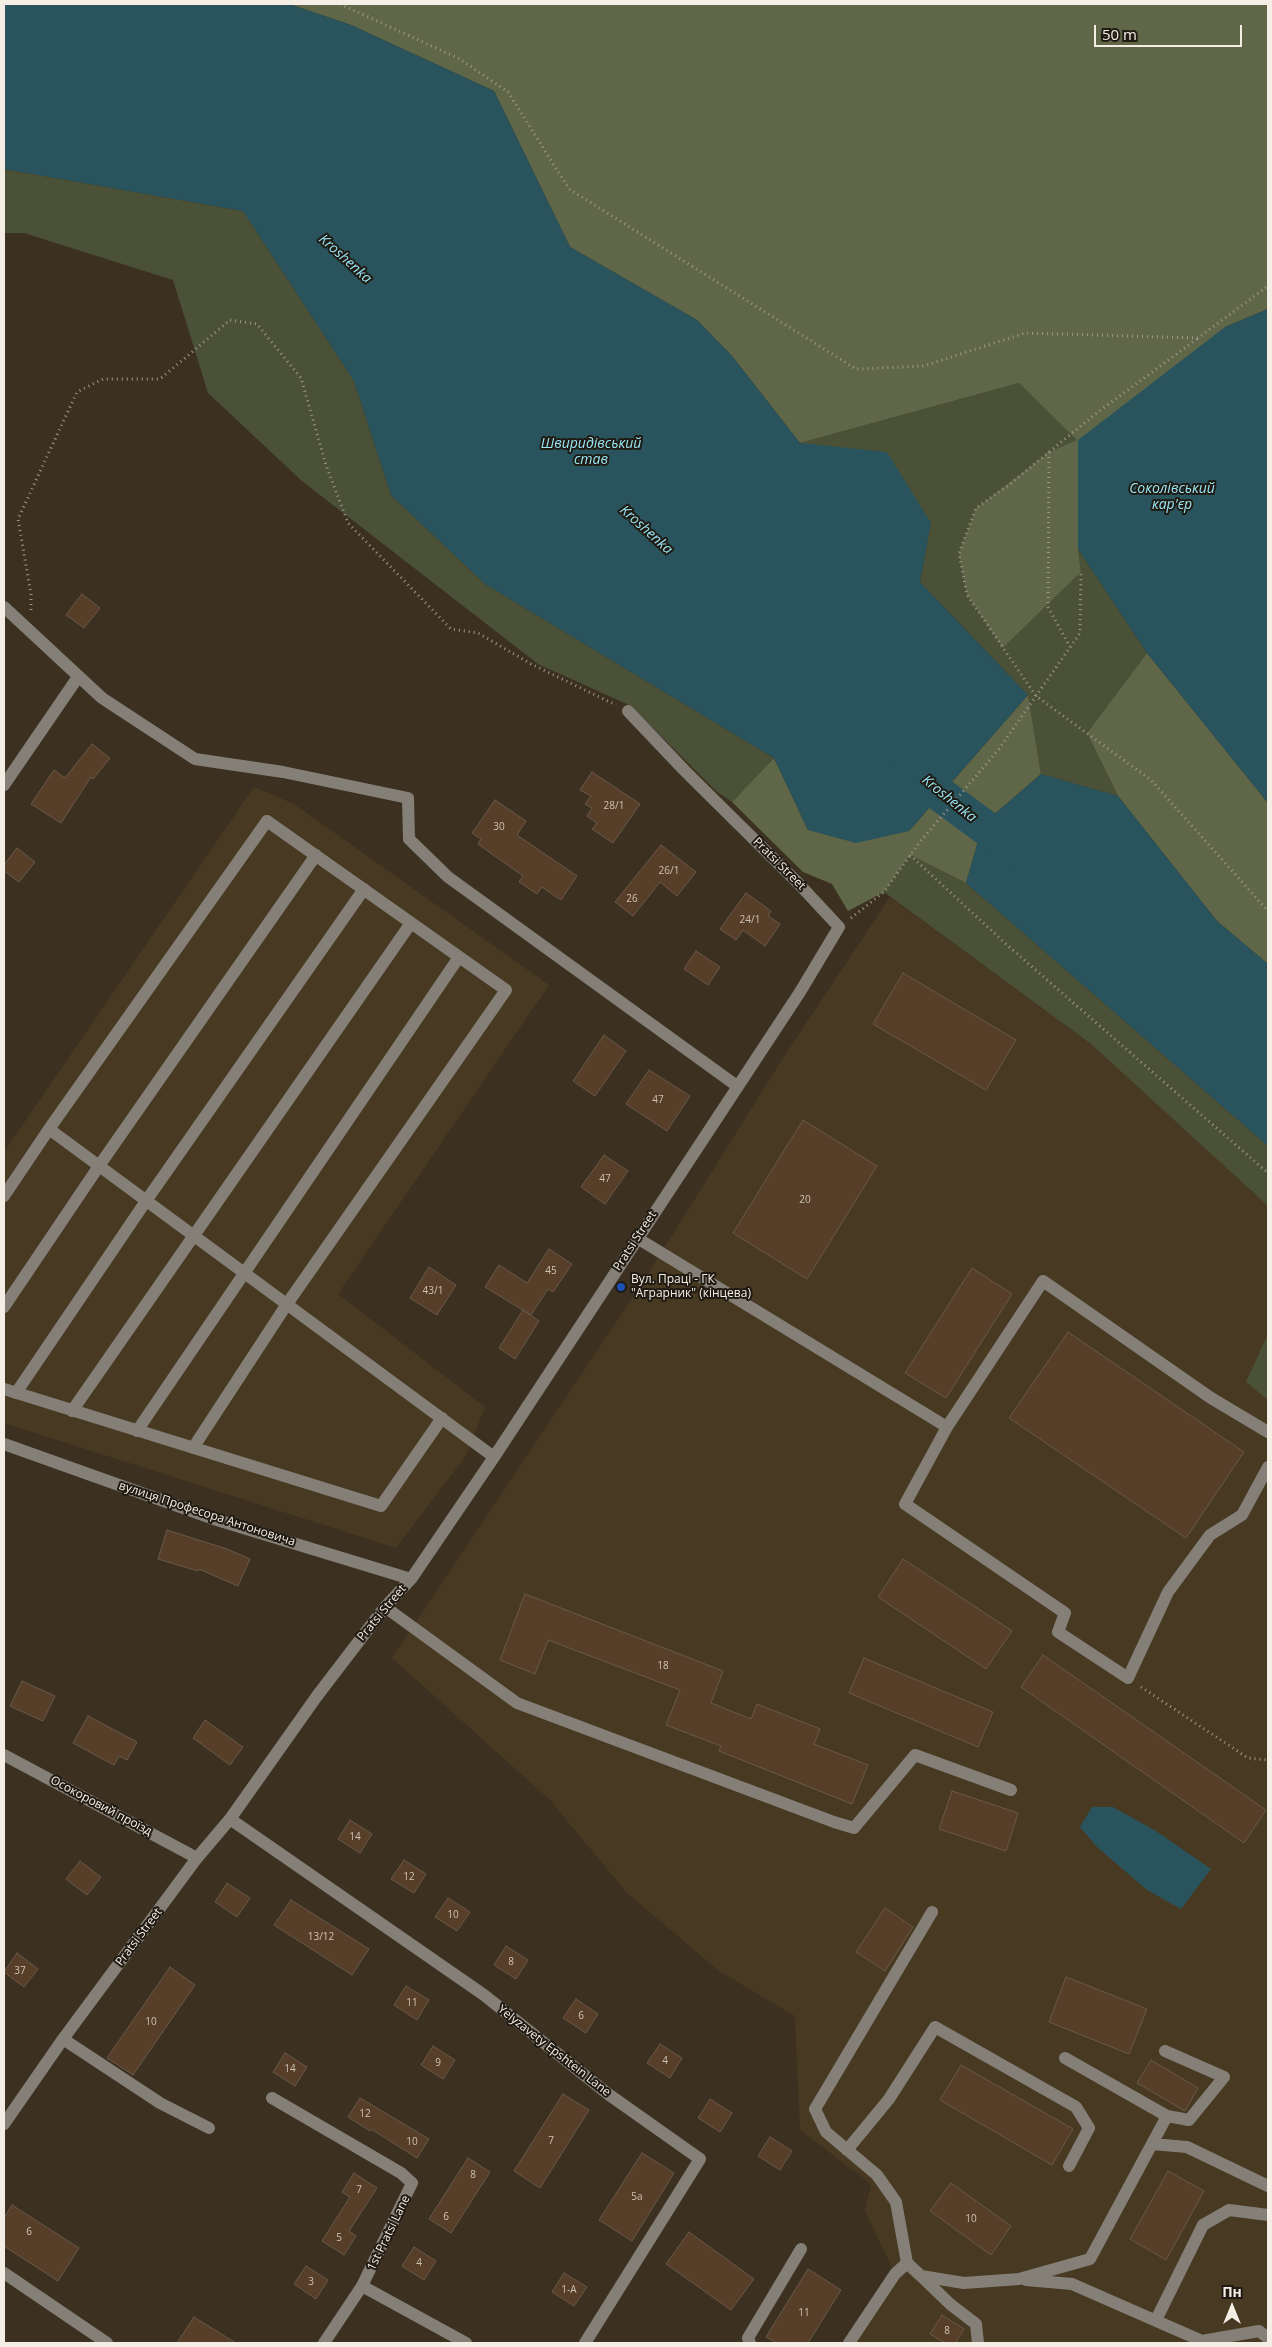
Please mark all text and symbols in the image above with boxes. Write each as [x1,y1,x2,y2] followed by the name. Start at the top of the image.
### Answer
[1097,15,1244,47] scale bar
[1102,24,1137,44] text: 50 m
[315,231,375,287] water label: Kroshenka
[541,436,641,468] water label: Швиридівський став
[1129,481,1215,514] water label: Соколівський кар'єр
[616,502,676,558] water label: Kroshenka
[918,772,980,826] water label: Kroshenka
[604,800,624,812] house number: 28/1
[493,821,505,833] house number: 30
[750,835,808,893] street label: Pratsi Street
[659,865,679,877] house number: 26/1
[626,893,638,905] house number: 26
[740,914,760,926] house number: 24/1
[652,1094,664,1106] house number: 47
[599,1173,611,1185] house number: 47
[799,1194,811,1206] house number: 20
[610,1208,660,1274] street label: Pratsi Street
[545,1265,557,1277] house number: 45
[631,1273,751,1301] place label: Вул. Праці - ГК "Аграрник" (кінцева)
[615,1281,627,1293] marker: Вул. Праці - ГК "Аграрник" (кінцева)
[423,1285,443,1297] house number: 43/1
[117,1479,297,1549] street label: вулиця Професора Антоновича
[354,1582,410,1644] street label: Pratsi Street
[657,1660,669,1672] house number: 18
[48,1773,154,1839] street label: Осокоровий проїзд
[349,1831,361,1843] house number: 14
[403,1871,415,1883] house number: 12
[113,1905,165,1969] street label: Pratsi Street
[447,1909,459,1921] house number: 10
[308,1931,334,1943] house number: 13/12
[508,1956,514,1968] house number: 8
[14,1965,26,1977] house number: 37
[406,1997,418,2009] house number: 11
[495,2002,613,2100] street label: Yelyzavety Epshtein Lane
[578,2010,584,2022] house number: 6
[145,2016,157,2028] house number: 10
[662,2055,668,2067] house number: 4
[435,2057,441,2069] house number: 9
[284,2063,296,2075] house number: 14
[359,2108,371,2120] house number: 12
[548,2135,554,2147] house number: 7
[406,2136,418,2148] house number: 10
[470,2169,476,2181] house number: 8
[356,2184,362,2196] house number: 7
[631,2191,643,2203] house number: 5а
[365,2193,413,2273] street label: 1st Pratsi Lane
[443,2211,449,2223] house number: 6
[965,2213,977,2225] house number: 10
[26,2226,32,2238] house number: 6
[336,2232,342,2244] house number: 5
[416,2257,422,2269] house number: 4
[308,2276,314,2288] house number: 3
[1207,2282,1257,2332] north arrow
[1222,2282,1242,2301] text: Пн
[561,2284,577,2296] house number: 1-А
[798,2307,810,2319] house number: 11
[944,2325,950,2337] house number: 8

